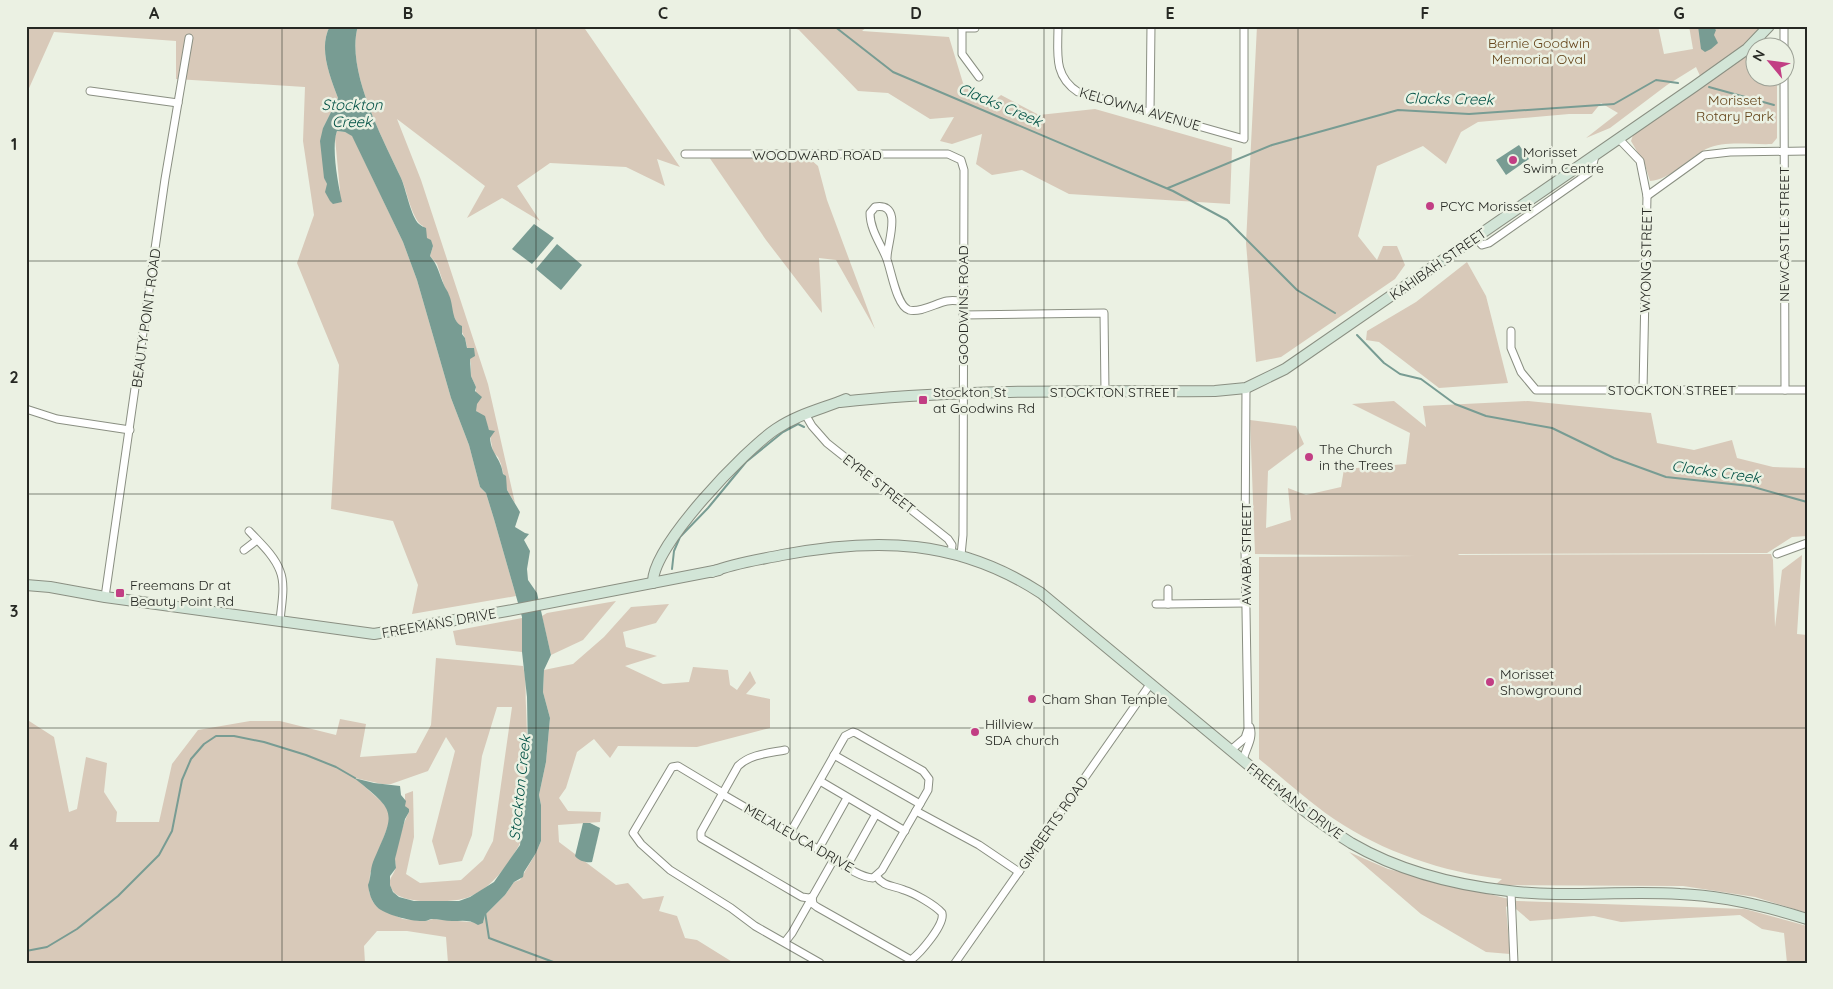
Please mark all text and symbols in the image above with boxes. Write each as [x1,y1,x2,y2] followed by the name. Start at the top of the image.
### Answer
[149,3,160,23] text: A
[403,3,413,23] text: B
[658,3,668,23] text: C
[910,3,922,23] text: D
[1165,3,1175,23] text: E
[1421,3,1430,23] text: F
[1673,3,1685,23] text: G
[1488,34,1590,68] park label: Bernie Goodwin Memorial Oval
[1746,38,1796,88] north arrow
[1748,47,1769,65] text: N
[955,78,1047,132] water label: Clacks Creek
[1077,83,1203,135] street label: KELOWNA AVENUE
[1404,88,1496,109] water label: Clacks Creek
[1696,91,1774,125] park label: Morisset Rotary Park
[321,95,383,131] water label: Stockton Creek
[11,134,17,154] text: 1
[1523,143,1604,177] place label: Morisset Swim Centre
[752,146,882,164] street label: WOODWARD ROAD
[1507,154,1519,166] marker: Morisset Swim Centre
[1775,166,1793,302] street label: NEWCASTLE STREET
[1440,197,1532,215] place label: PCYC Morisset
[1424,200,1436,212] marker: PCYC Morisset
[1636,207,1656,313] street label: WYONG STREET
[1386,224,1490,304] street label: KAHIBAH STREET
[954,245,972,365] street label: GOODWINS ROAD
[127,247,165,389] street label: BEAUTY POINT ROAD
[9,367,19,387] text: 2
[1608,381,1736,399] street label: STOCKTON STREET
[933,383,1035,417] place label: Stockton St at Goodwins Rd
[1050,383,1178,401] street label: STOCKTON STREET
[917,394,929,406] marker: Stockton St at Goodwins Rd
[1319,440,1393,474] place label: The Church in the Trees
[839,450,919,518] street label: EYRE STREET
[1303,451,1315,463] marker: The Church in the Trees
[1670,456,1764,487] water label: Clacks Creek
[1237,502,1255,606] street label: AWABA STREET
[130,576,234,610] place label: Freemans Dr at Beauty Point Rd
[114,587,126,599] marker: Freemans Dr at Beauty Point Rd
[10,601,18,621] text: 3
[380,604,498,642] street label: FREEMANS DRIVE
[1500,665,1582,699] place label: Morisset Showground
[1484,676,1496,688] marker: Morisset Showground
[1042,690,1167,708] place label: Cham Shan Temple
[1026,693,1038,705] marker: Cham Shan Temple
[985,715,1059,749] place label: Hillview SDA church
[969,726,981,738] marker: Hillview SDA church
[505,733,535,841] water label: Stockton Creek
[1243,759,1347,843] street label: FREEMANS DRIVE
[1014,773,1092,873] street label: GIMBERTS ROAD
[741,799,857,877] street label: MELALEUCA DRIVE
[9,834,19,854] text: 4

